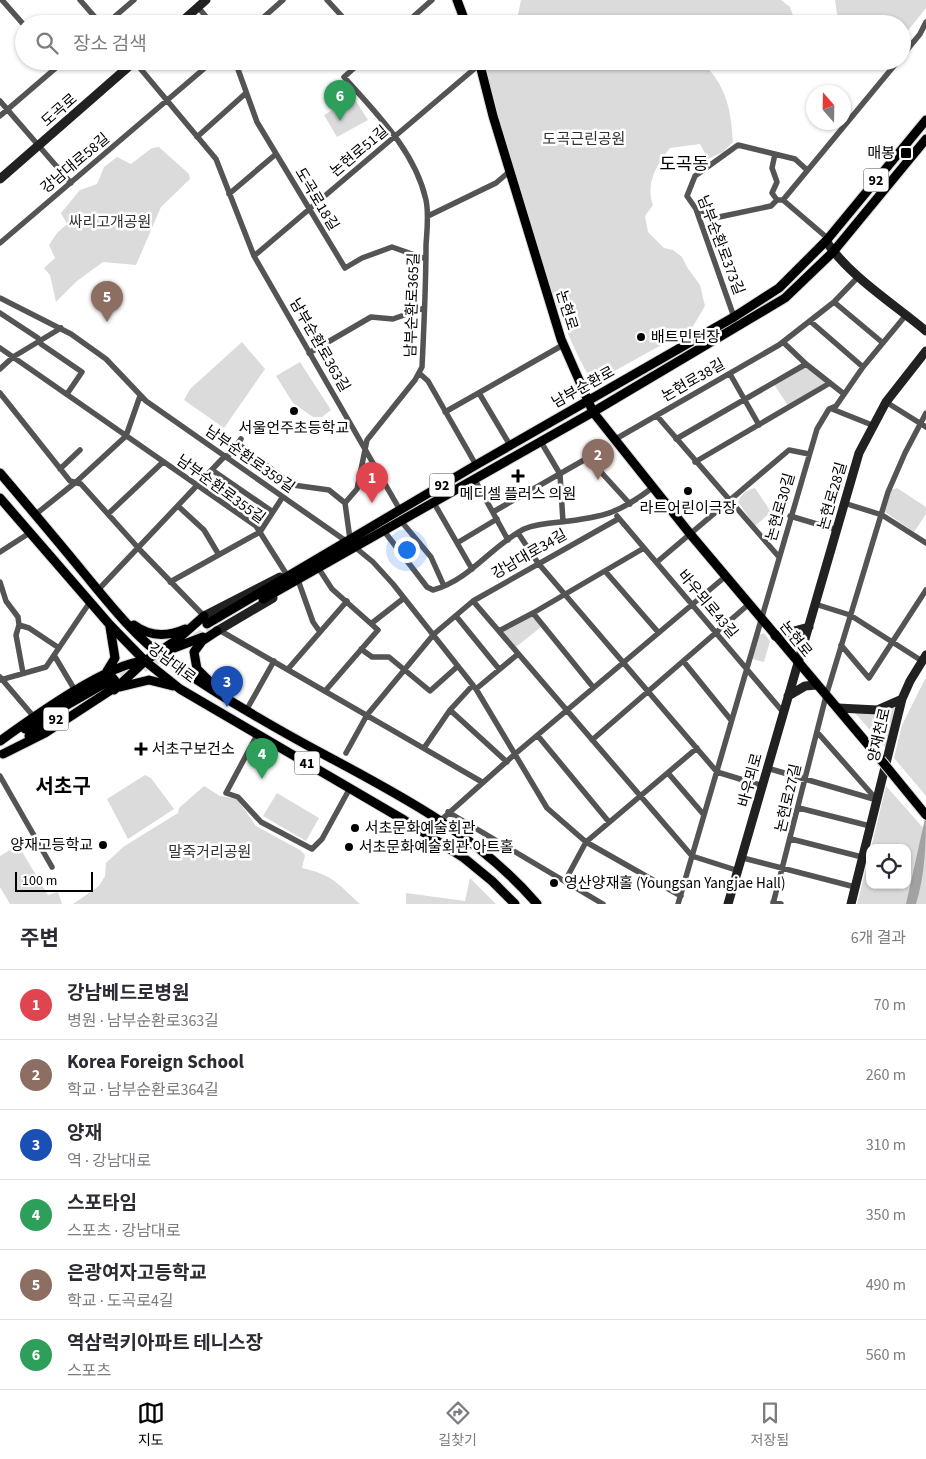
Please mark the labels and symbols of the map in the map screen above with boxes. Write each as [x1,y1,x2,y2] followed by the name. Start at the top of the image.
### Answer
[324,80,356,121] pin: 6
[806,85,851,130] north arrow
[37,89,82,132] street label: 도곡로
[326,121,393,182] street label: 논현로51길
[36,128,114,198] street label: 강남대로58길
[543,129,625,150] park label: 도곡근린공원
[867,143,895,164] place label: 매봉
[899,146,913,160] marker: 매봉
[659,152,709,177] district label: 도곡동
[290,164,344,235] street label: 도곡로18길
[864,168,888,192] road number: 92
[692,192,749,298] street label: 남부순환로373길
[69,212,151,233] park label: 싸리고개공원
[400,252,425,358] street label: 남부순환로365길
[91,281,123,322] pin: 5
[550,287,583,333] street label: 논현로
[284,294,355,396] street label: 남부순환로363길
[651,327,720,348] place label: 배트민턴장
[635,331,647,343] marker: 배트민턴장
[658,354,729,407] street label: 논현로38길
[548,362,619,413] street label: 남부순환로
[288,405,300,417] marker: 서울언주초등학교
[239,418,349,439] place label: 서울언주초등학교
[201,421,299,498] street label: 남부순환로359길
[582,439,614,480] pin: 2
[172,450,269,529] street label: 남부순환로355길
[813,460,852,533] street label: 논현로28길
[356,462,388,503] pin: 1
[511,469,525,483] marker: 메디셀 플러스 의원
[761,471,800,544] street label: 논현로30길
[430,474,454,496] road number: 92
[460,484,576,505] place label: 메디셀 플러스 의원
[682,485,694,497] marker: 라트어린이극장
[640,498,736,519] place label: 라트어린이극장
[488,524,571,585] street label: 강남대로34길
[394,537,420,563] your location
[673,565,743,643] street label: 바우뫼로43길
[774,617,817,662] street label: 논현로
[143,638,200,688] street label: 강남대로
[211,666,243,707] pin: 3
[863,706,896,764] street label: 양재천로
[44,708,68,731] road number: 92
[246,738,278,779] pin: 4
[152,739,235,760] place label: 서초구보건소
[134,742,148,756] marker: 서초구보건소
[294,751,320,774] road number: 41
[733,751,768,810] street label: 바우뫼로
[770,762,807,835] street label: 논현로27길
[35,773,91,801] district label: 서초구
[365,818,476,839] place label: 서초문화예술회관
[349,822,361,834] marker: 서초문화예술회관
[10,835,93,856] place label: 양재고등학교
[359,837,514,858] place label: 서초문화예술회관 아트홀
[97,839,109,851] marker: 양재고등학교
[343,841,355,853] marker: 서초문화예술회관 아트홀
[169,842,251,863] park label: 말죽거리공원
[15,869,92,892] scale bar
[564,873,785,894] place label: 영산양재홀 (Youngsan Yangjae Hall)
[548,877,560,889] marker: 영산양재홀 (Youngsan Yangjae Hall)

